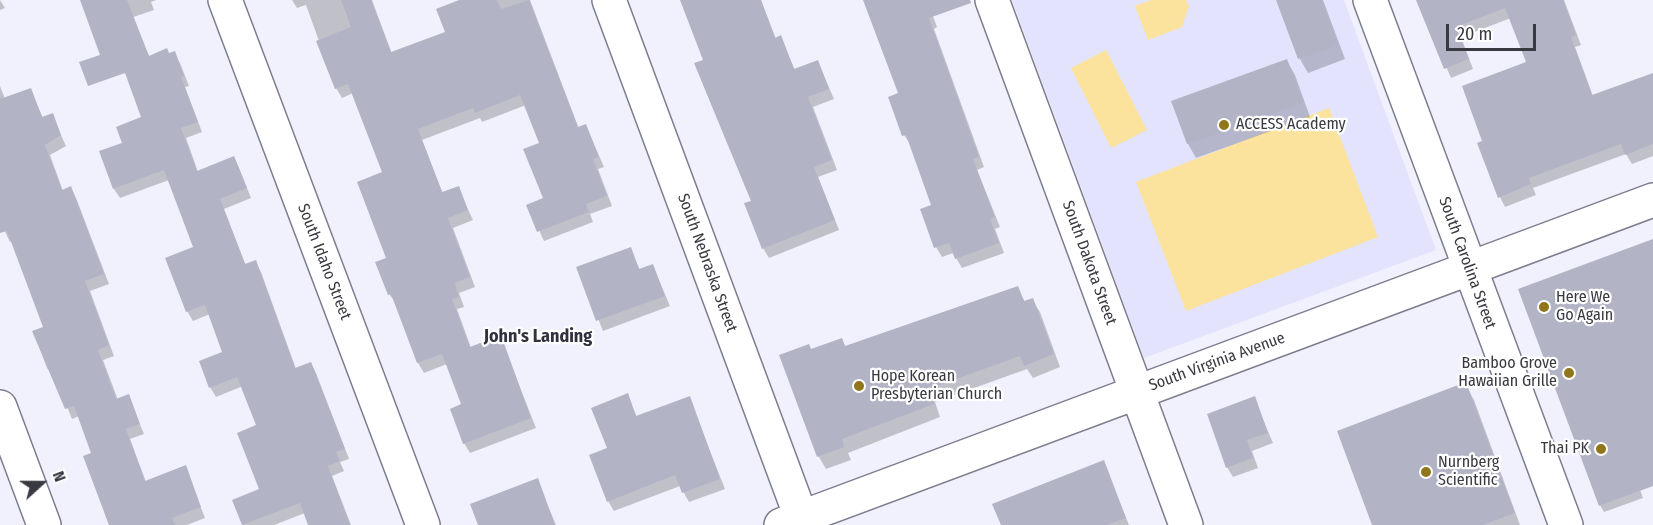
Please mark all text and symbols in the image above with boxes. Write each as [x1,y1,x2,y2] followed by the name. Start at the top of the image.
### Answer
[1449,12,1539,50] scale bar
[1457,23,1492,45] text: 20 m
[1236,115,1346,135] place label: ACCESS Academy
[1217,118,1231,132] marker: ACCESS Academy
[673,191,741,335] street label: South Nebraska Street
[1434,194,1500,332] street label: South Carolina Street
[1058,198,1120,328] street label: South Dakota Street
[293,201,355,323] street label: South Idaho Street
[1556,288,1613,326] place label: Here We Go Again
[1537,300,1551,314] marker: Here We Go Again
[484,326,592,348] district label: John's Landing
[1146,328,1288,396] street label: South Virginia Avenue
[1458,354,1557,392] place label: Bamboo Grove Hawaiian Grille
[1562,366,1576,380] marker: Bamboo Grove Hawaiian Grille
[871,367,1002,405] place label: Hope Korean Presbyterian Church
[852,379,866,393] marker: Hope Korean Presbyterian Church
[1541,439,1589,459] place label: Thai PK
[1594,442,1608,456] marker: Thai PK
[12,453,72,513] north arrow
[1438,453,1499,491] place label: Nurnberg Scientific
[1419,465,1433,479] marker: Nurnberg Scientific
[49,468,70,484] text: N

